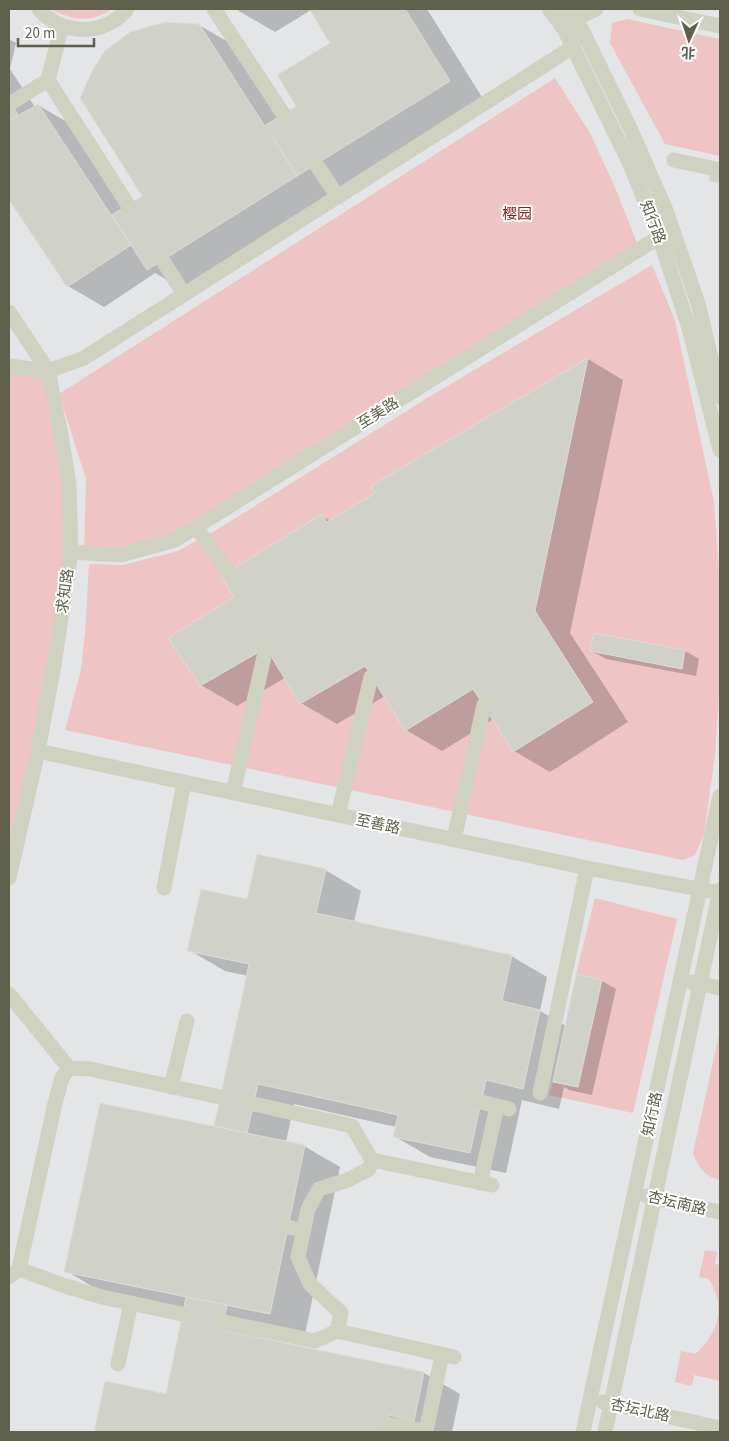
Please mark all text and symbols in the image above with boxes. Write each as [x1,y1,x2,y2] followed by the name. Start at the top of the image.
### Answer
[18,15,94,47] scale bar
[664,15,714,65] north arrow
[25,23,55,44] text: 20 m
[681,42,696,62] text: 北
[635,197,670,247] street label: 知行路
[502,204,532,225] park label: 樱园
[354,393,403,434] street label: 至美路
[52,567,79,615] street label: 求知路
[354,810,402,839] street label: 至善路
[638,1090,667,1138] street label: 知行路
[645,1187,708,1220] street label: 杏坛南路
[608,1394,671,1427] street label: 杏坛北路

